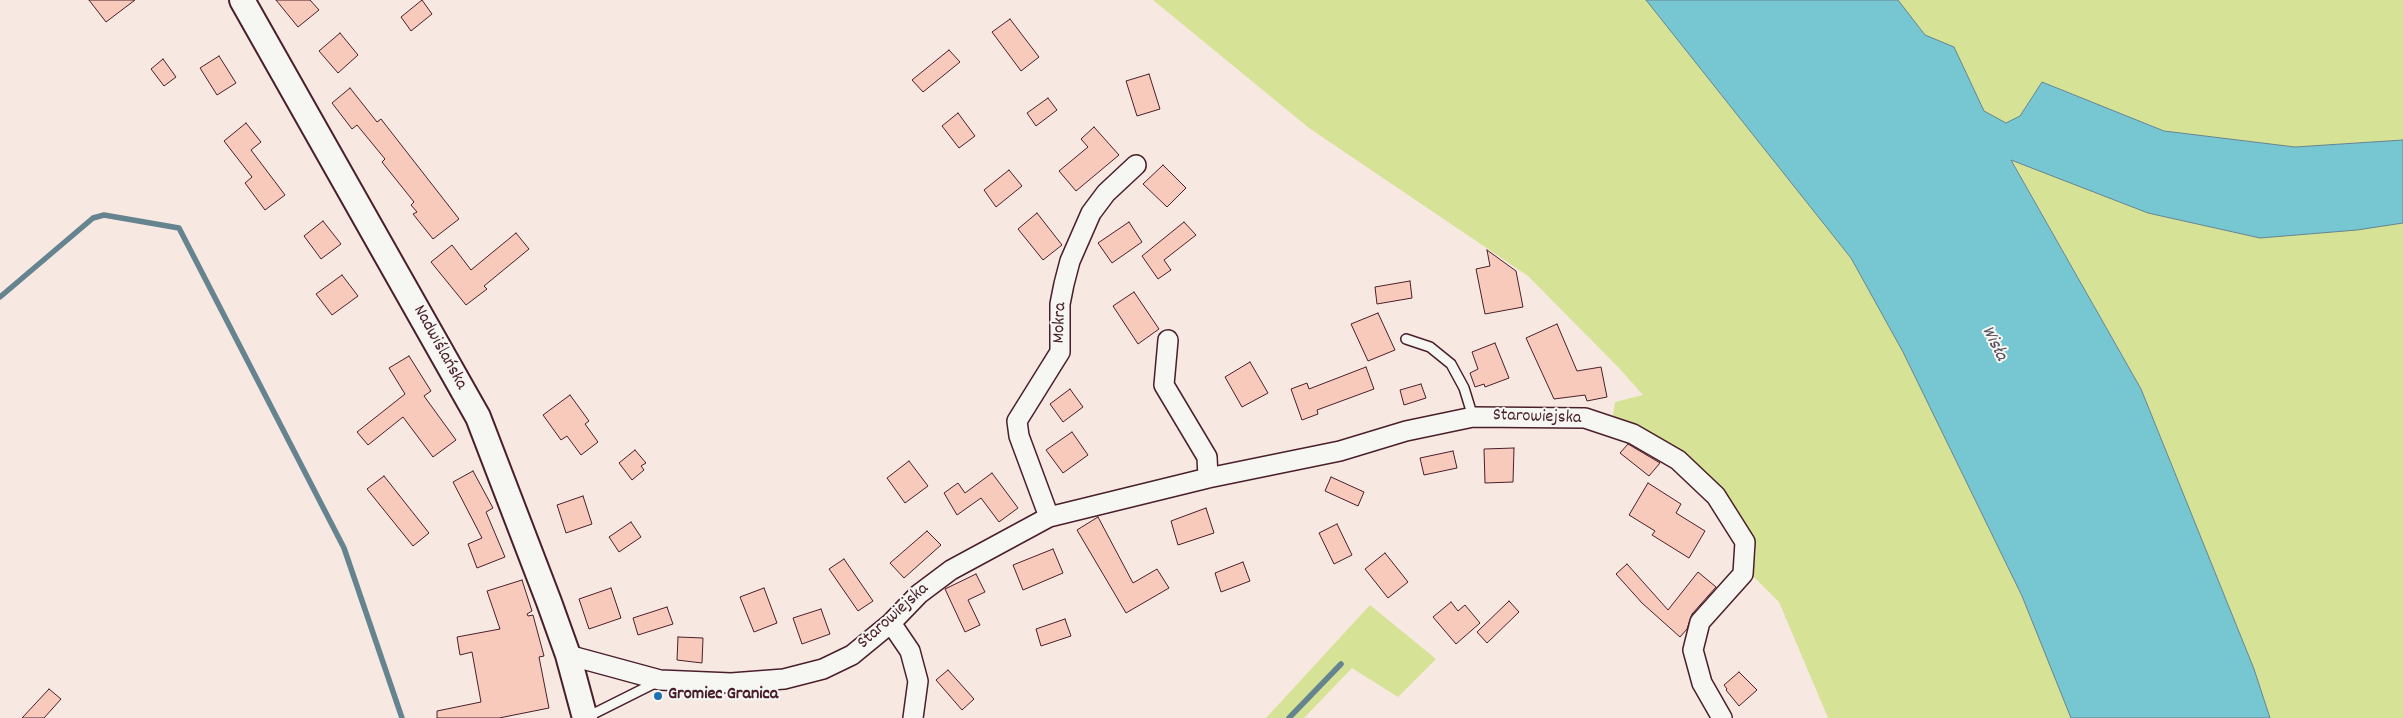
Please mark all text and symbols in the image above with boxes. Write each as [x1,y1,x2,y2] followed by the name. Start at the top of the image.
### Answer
[407,302,471,394] street label: Nadwiślańska
[1049,302,1073,344] street label: Mokra
[1975,323,2011,365] water label: Wisła
[1492,406,1582,430] street label: Starowiejska
[854,579,934,655] street label: Starowiejska
[668,685,778,707] place label: Gromiec Granica
[652,690,664,702] marker: Gromiec Granica

